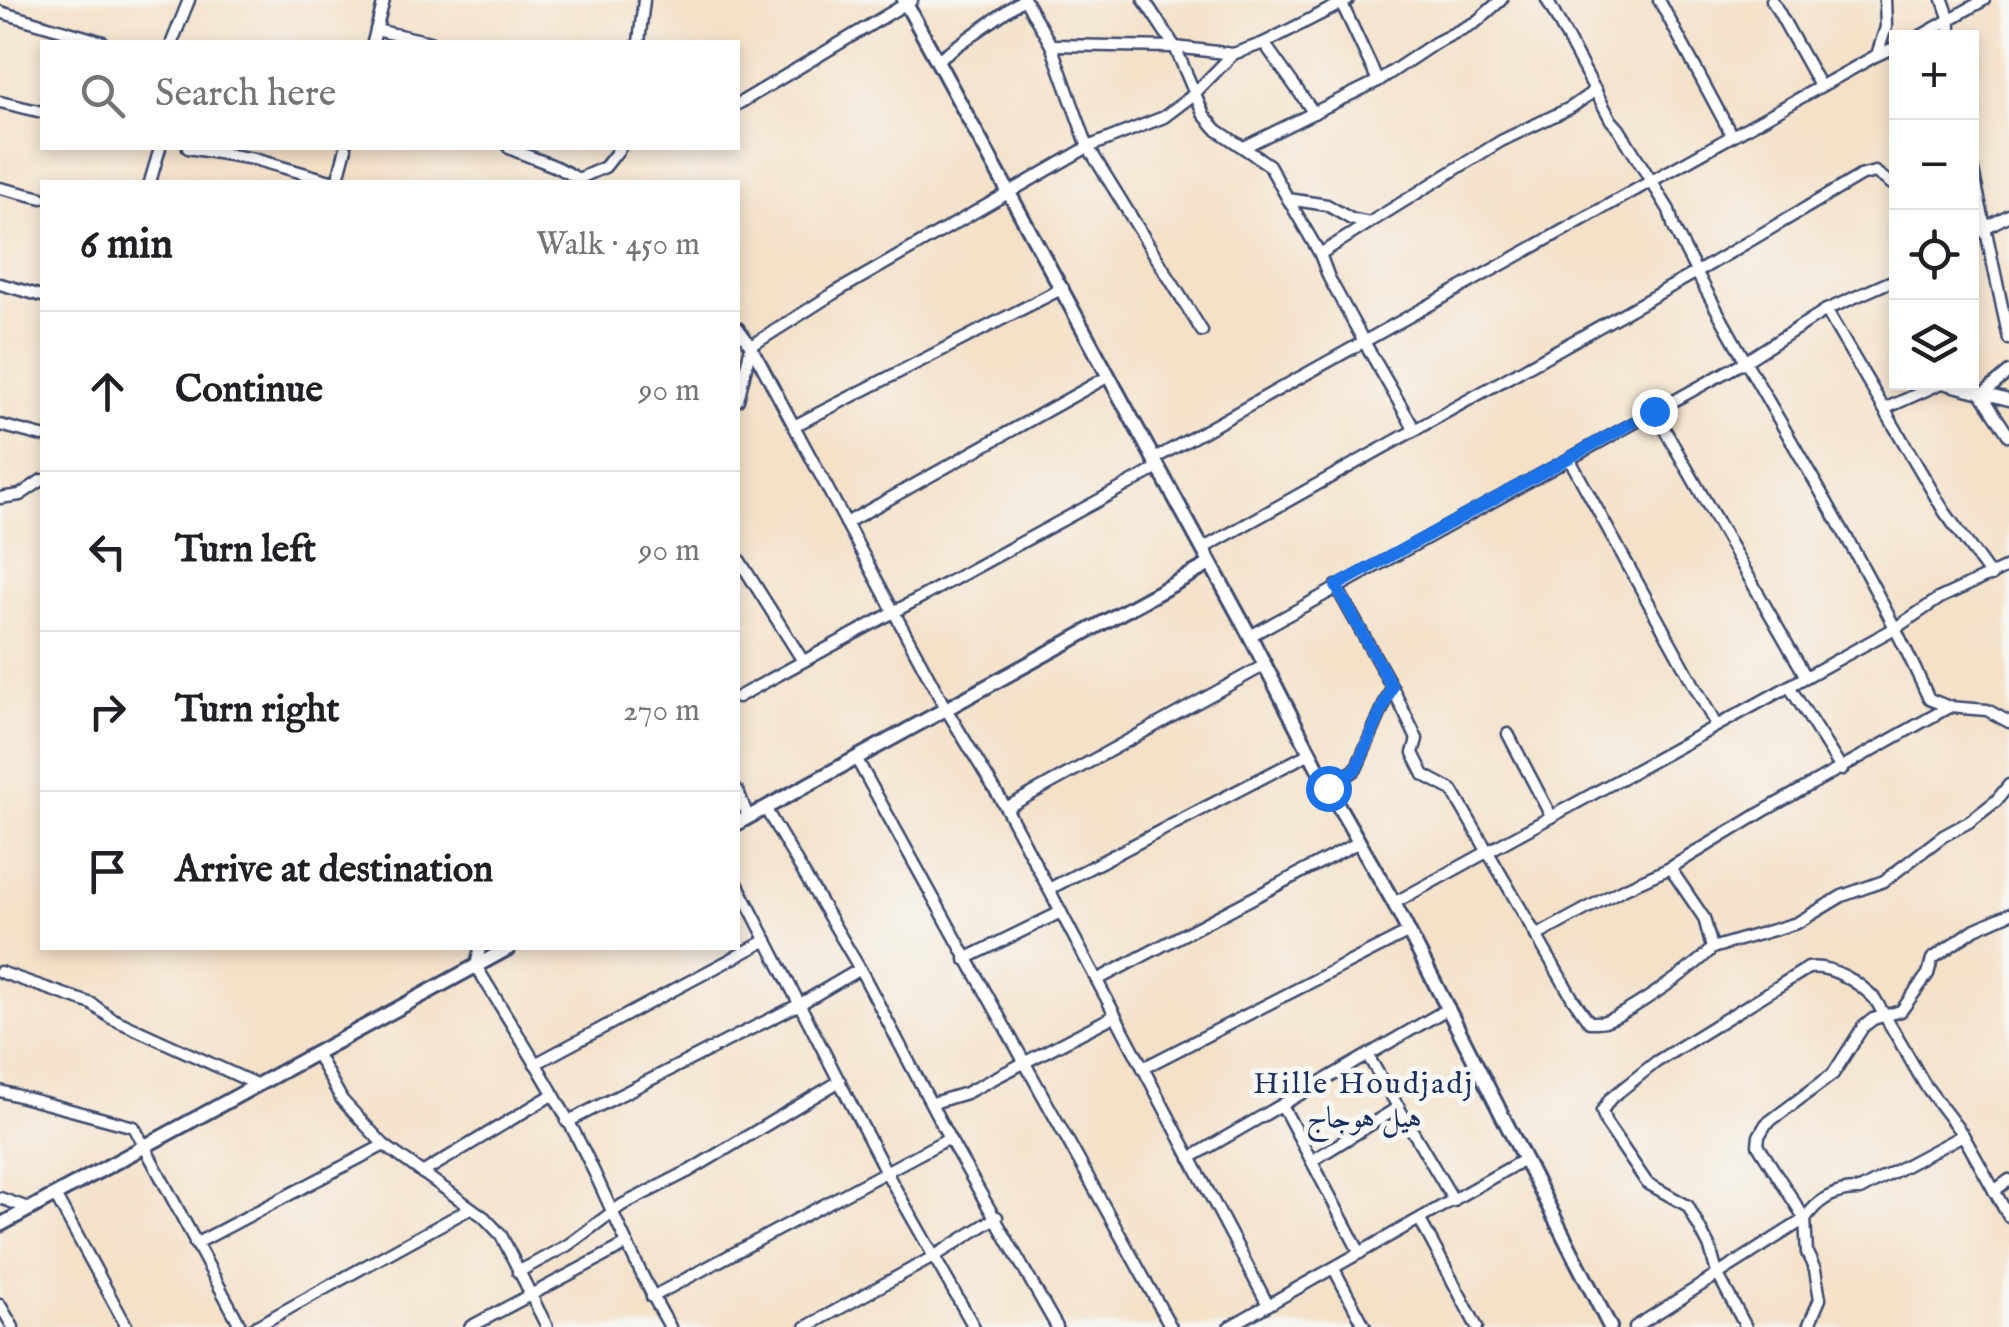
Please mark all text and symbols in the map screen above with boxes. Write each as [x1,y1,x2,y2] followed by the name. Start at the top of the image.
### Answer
[1889,30,1979,390] map controls
[1889,30,1979,120] button: +
[40,40,740,150] search box
[75,68,130,123] icon: search
[155,71,336,119] text: Search here
[1889,120,1979,210] button: −
[1889,210,1979,300] button: locate
[80,219,173,272] text: 6 min
[536,225,700,266] text: Walk · 450 m
[1889,300,1979,390] button: layers
[80,364,135,419] icon: ahead
[175,367,323,415] text: Continue
[639,371,700,412] text: 90 m
[1632,389,1678,435] route end
[80,524,135,579] icon: left
[175,527,316,575] text: Turn left
[639,531,700,572] text: 90 m
[80,684,135,739] icon: right
[175,687,339,735] text: Turn right
[623,691,700,732] text: 270 m
[1306,766,1352,812] route start
[80,844,135,899] icon: arrive
[175,847,493,895] text: Arrive at destination
[1253,1066,1475,1143] district label: Hille Houdjadj هيل هوجاج

